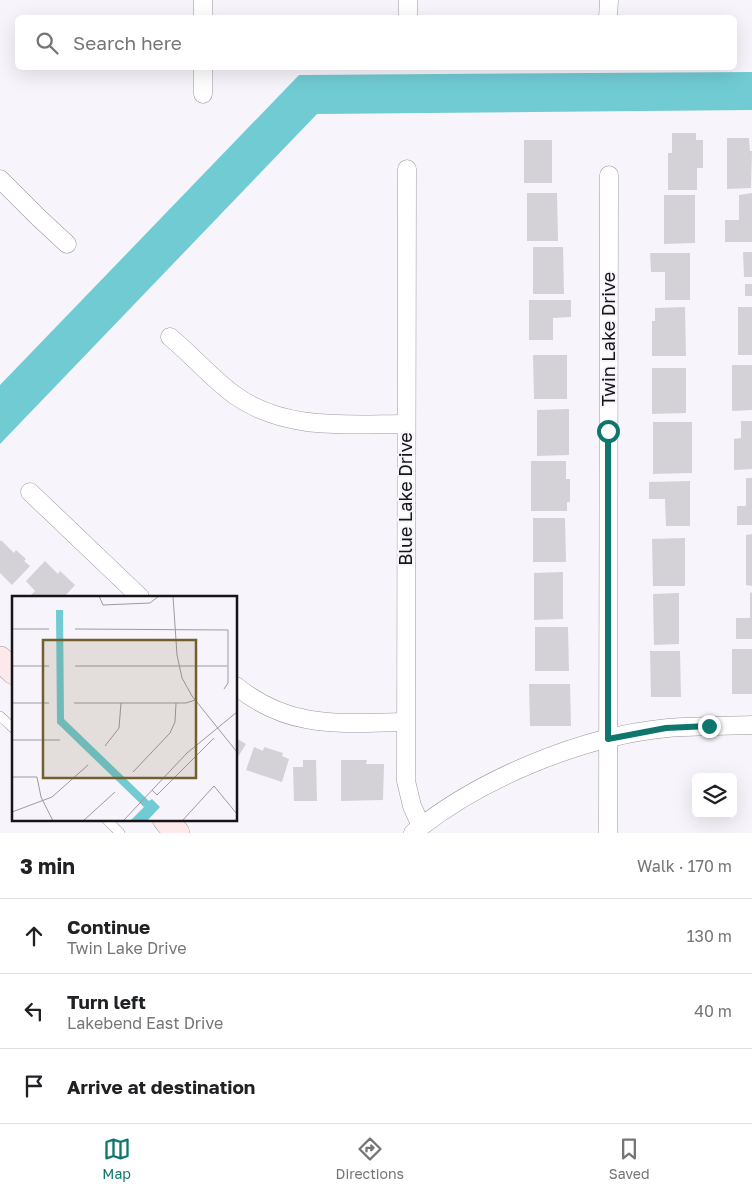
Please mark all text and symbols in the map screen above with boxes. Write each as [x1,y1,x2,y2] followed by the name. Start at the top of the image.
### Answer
[15,15,737,70] search box
[33,29,61,57] icon: search
[73,31,182,54] text: Search here
[597,272,619,406] street label: Twin Lake Drive
[597,420,620,443] route start
[394,432,416,566] street label: Blue Lake Drive
[12,596,238,820] inset map
[698,715,721,738] route end
[692,773,737,818] map controls
[692,773,737,818] button: layers
[20,853,75,879] text: 3 min
[637,856,732,876] text: Walk · 170 m
[67,915,150,938] text: Continue
[20,922,48,950] icon: ahead
[687,926,732,946] text: 130 m
[67,938,187,958] text: Twin Lake Drive
[67,990,146,1013] text: Turn left
[20,997,48,1025] icon: left
[694,1001,732,1021] text: 40 m
[67,1013,223,1033] text: Lakebend East Drive
[20,1072,48,1100] icon: arrive
[67,1075,255,1098] text: Arrive at destination
[102,1135,131,1182] tab: Map
[336,1135,404,1182] tab: Directions
[609,1135,650,1182] tab: Saved

